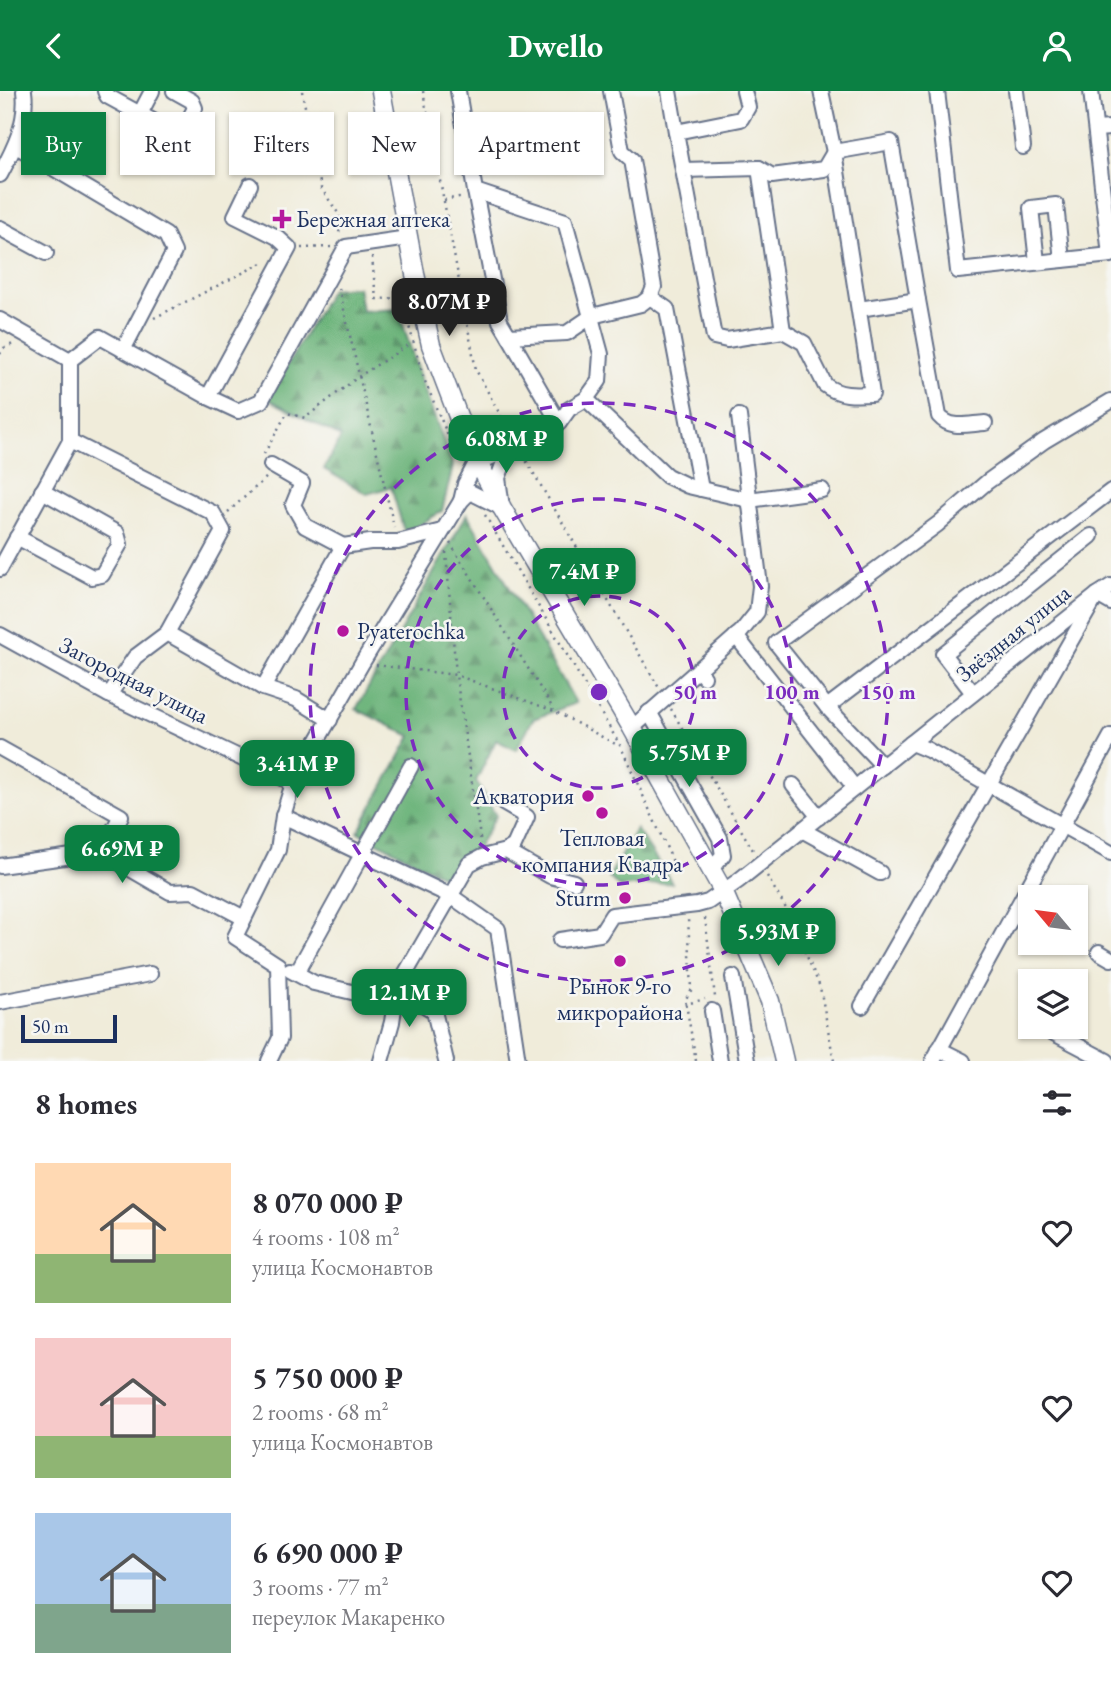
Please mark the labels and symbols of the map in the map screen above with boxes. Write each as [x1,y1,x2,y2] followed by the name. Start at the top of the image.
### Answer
[296,204,451,234] place label: Бережная аптека
[274,211,290,227] marker: Бережная аптека
[384,279,514,338] pin: 8.07M ₽
[441,415,571,475] pin: 6.08M ₽
[527,549,641,608] pin: 7.4M ₽
[950,577,1077,688] street label: Звёздная улица
[357,616,466,646] place label: Pyaterochka
[335,623,351,639] marker: Pyaterochka
[54,630,214,731] street label: Загородная улица
[673,678,717,705] text: 50 m
[764,678,820,705] text: 100 m
[860,678,916,705] text: 150 m
[587,680,611,704] centre of rings
[624,729,754,789] pin: 5.75M ₽
[232,741,362,800] pin: 3.41M ₽
[472,781,574,811] place label: Акватория
[580,788,596,804] marker: Акватория
[594,805,610,821] marker: Тепловая компания Квадра
[521,823,683,879] place label: Тепловая компания Квадра
[57,825,187,885] pin: 6.69M ₽
[555,883,611,913] place label: Sturm
[1018,885,1088,955] north arrow
[617,890,633,906] marker: Sturm
[713,909,843,968] pin: 5.93M ₽
[612,953,628,969] marker: Рынок 9-го микрорайона
[344,969,474,1029] pin: 12.1M ₽
[557,971,684,1027] place label: Рынок 9-го микрорайона
[21,1012,117,1044] scale bar

